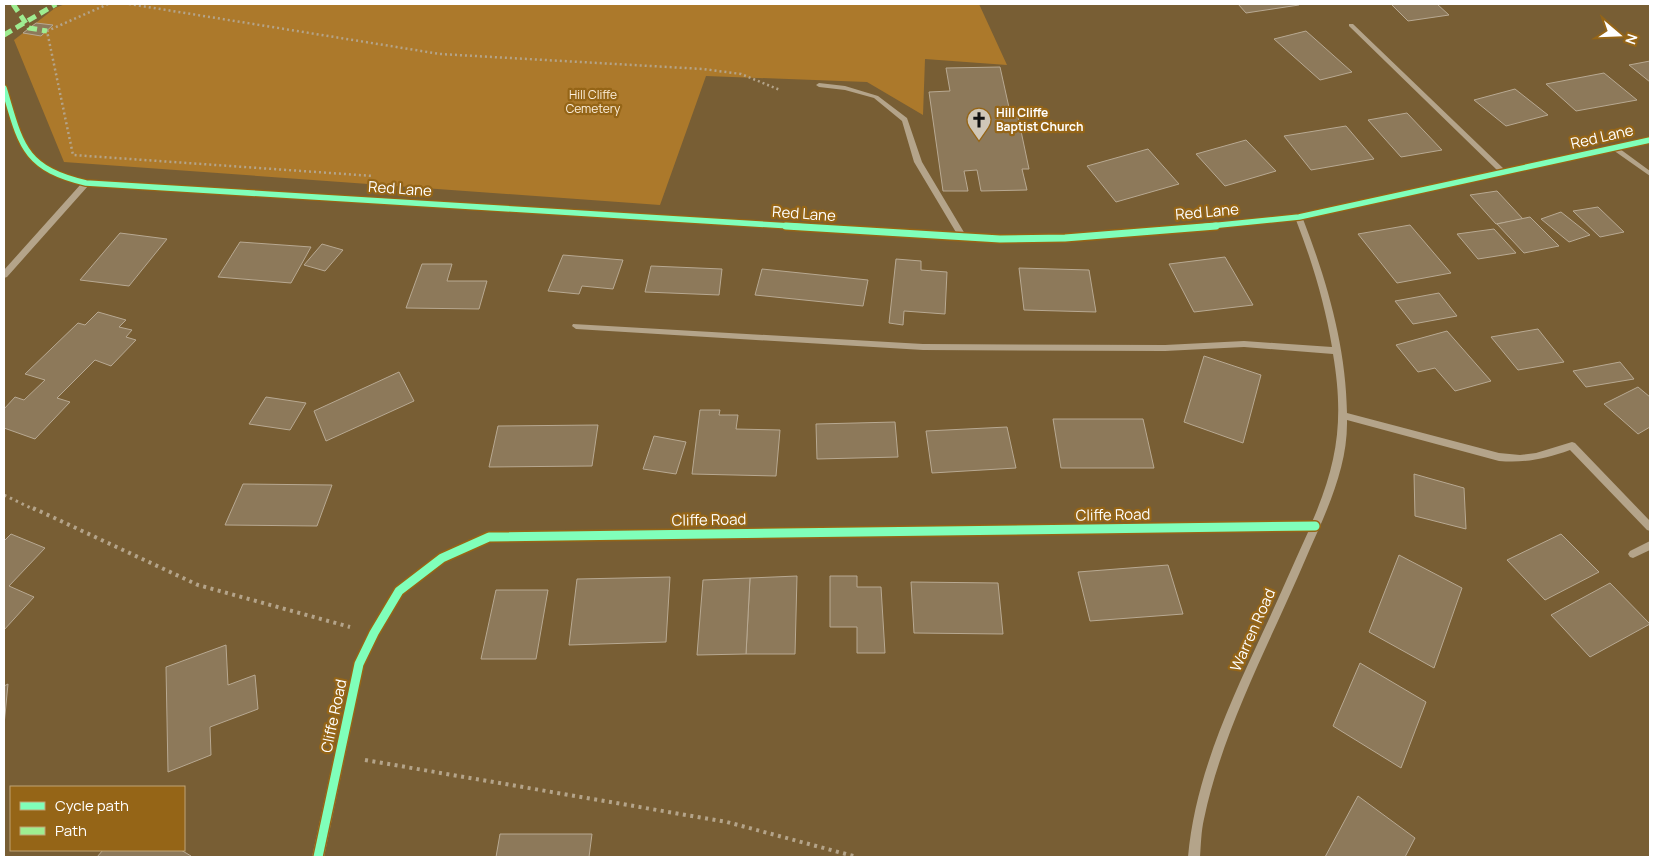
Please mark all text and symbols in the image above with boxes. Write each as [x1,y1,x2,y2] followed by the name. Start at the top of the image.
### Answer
[1594,10,1644,60] north arrow
[1621,32,1642,47] text: N
[566,86,621,117] park label: Hill Cliffe Cemetery
[996,104,1084,135] place label: Hill Cliffe Baptist Church
[966,107,992,141] church icon: Hill Cliffe Baptist Church
[1568,119,1636,154] street label: Red Lane
[368,176,433,201] street label: Red Lane
[1174,198,1240,225] street label: Red Lane
[772,201,837,226] street label: Red Lane
[1075,503,1151,526] street label: Cliffe Road
[671,508,747,531] street label: Cliffe Road
[1225,585,1280,674] street label: Warren Road
[315,677,352,755] street label: Cliffe Road
[10,786,185,851] legend
[55,795,129,816] text: Cycle path
[55,820,87,841] text: Path

